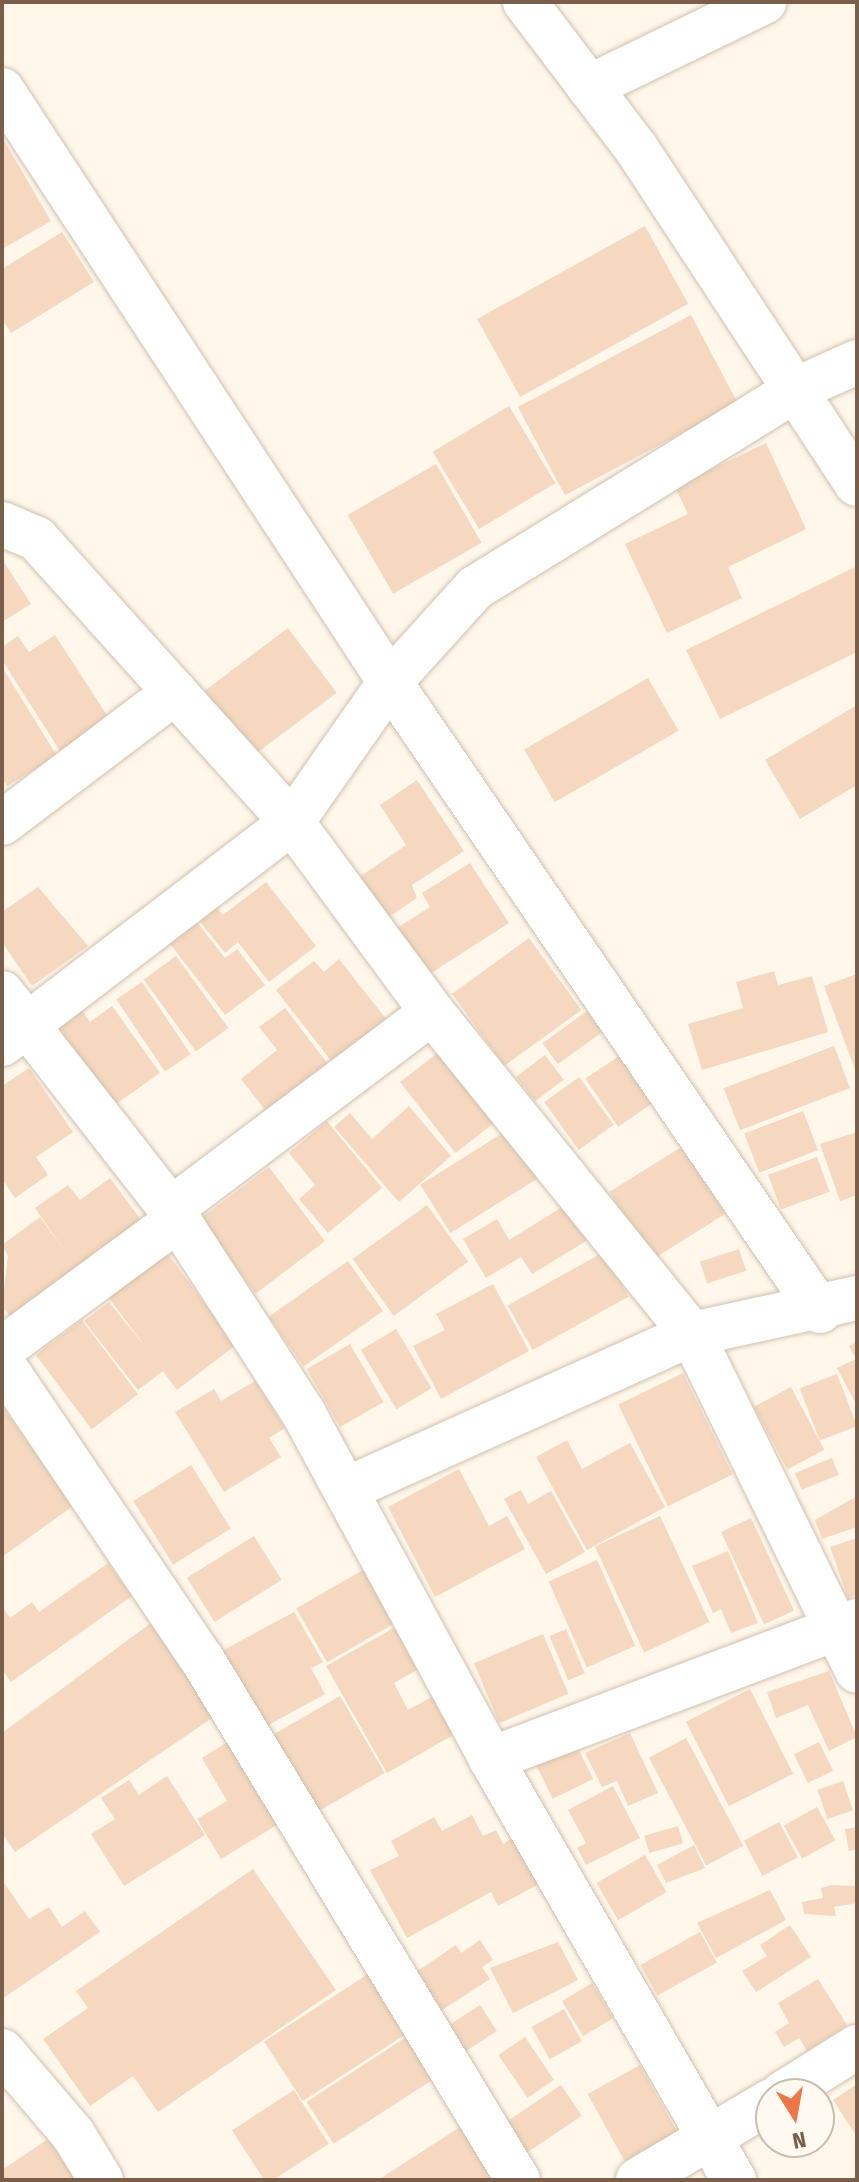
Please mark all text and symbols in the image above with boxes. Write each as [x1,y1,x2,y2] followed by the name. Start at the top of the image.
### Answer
[755,2078,835,2158] north arrow
[790,2126,808,2155] text: N

